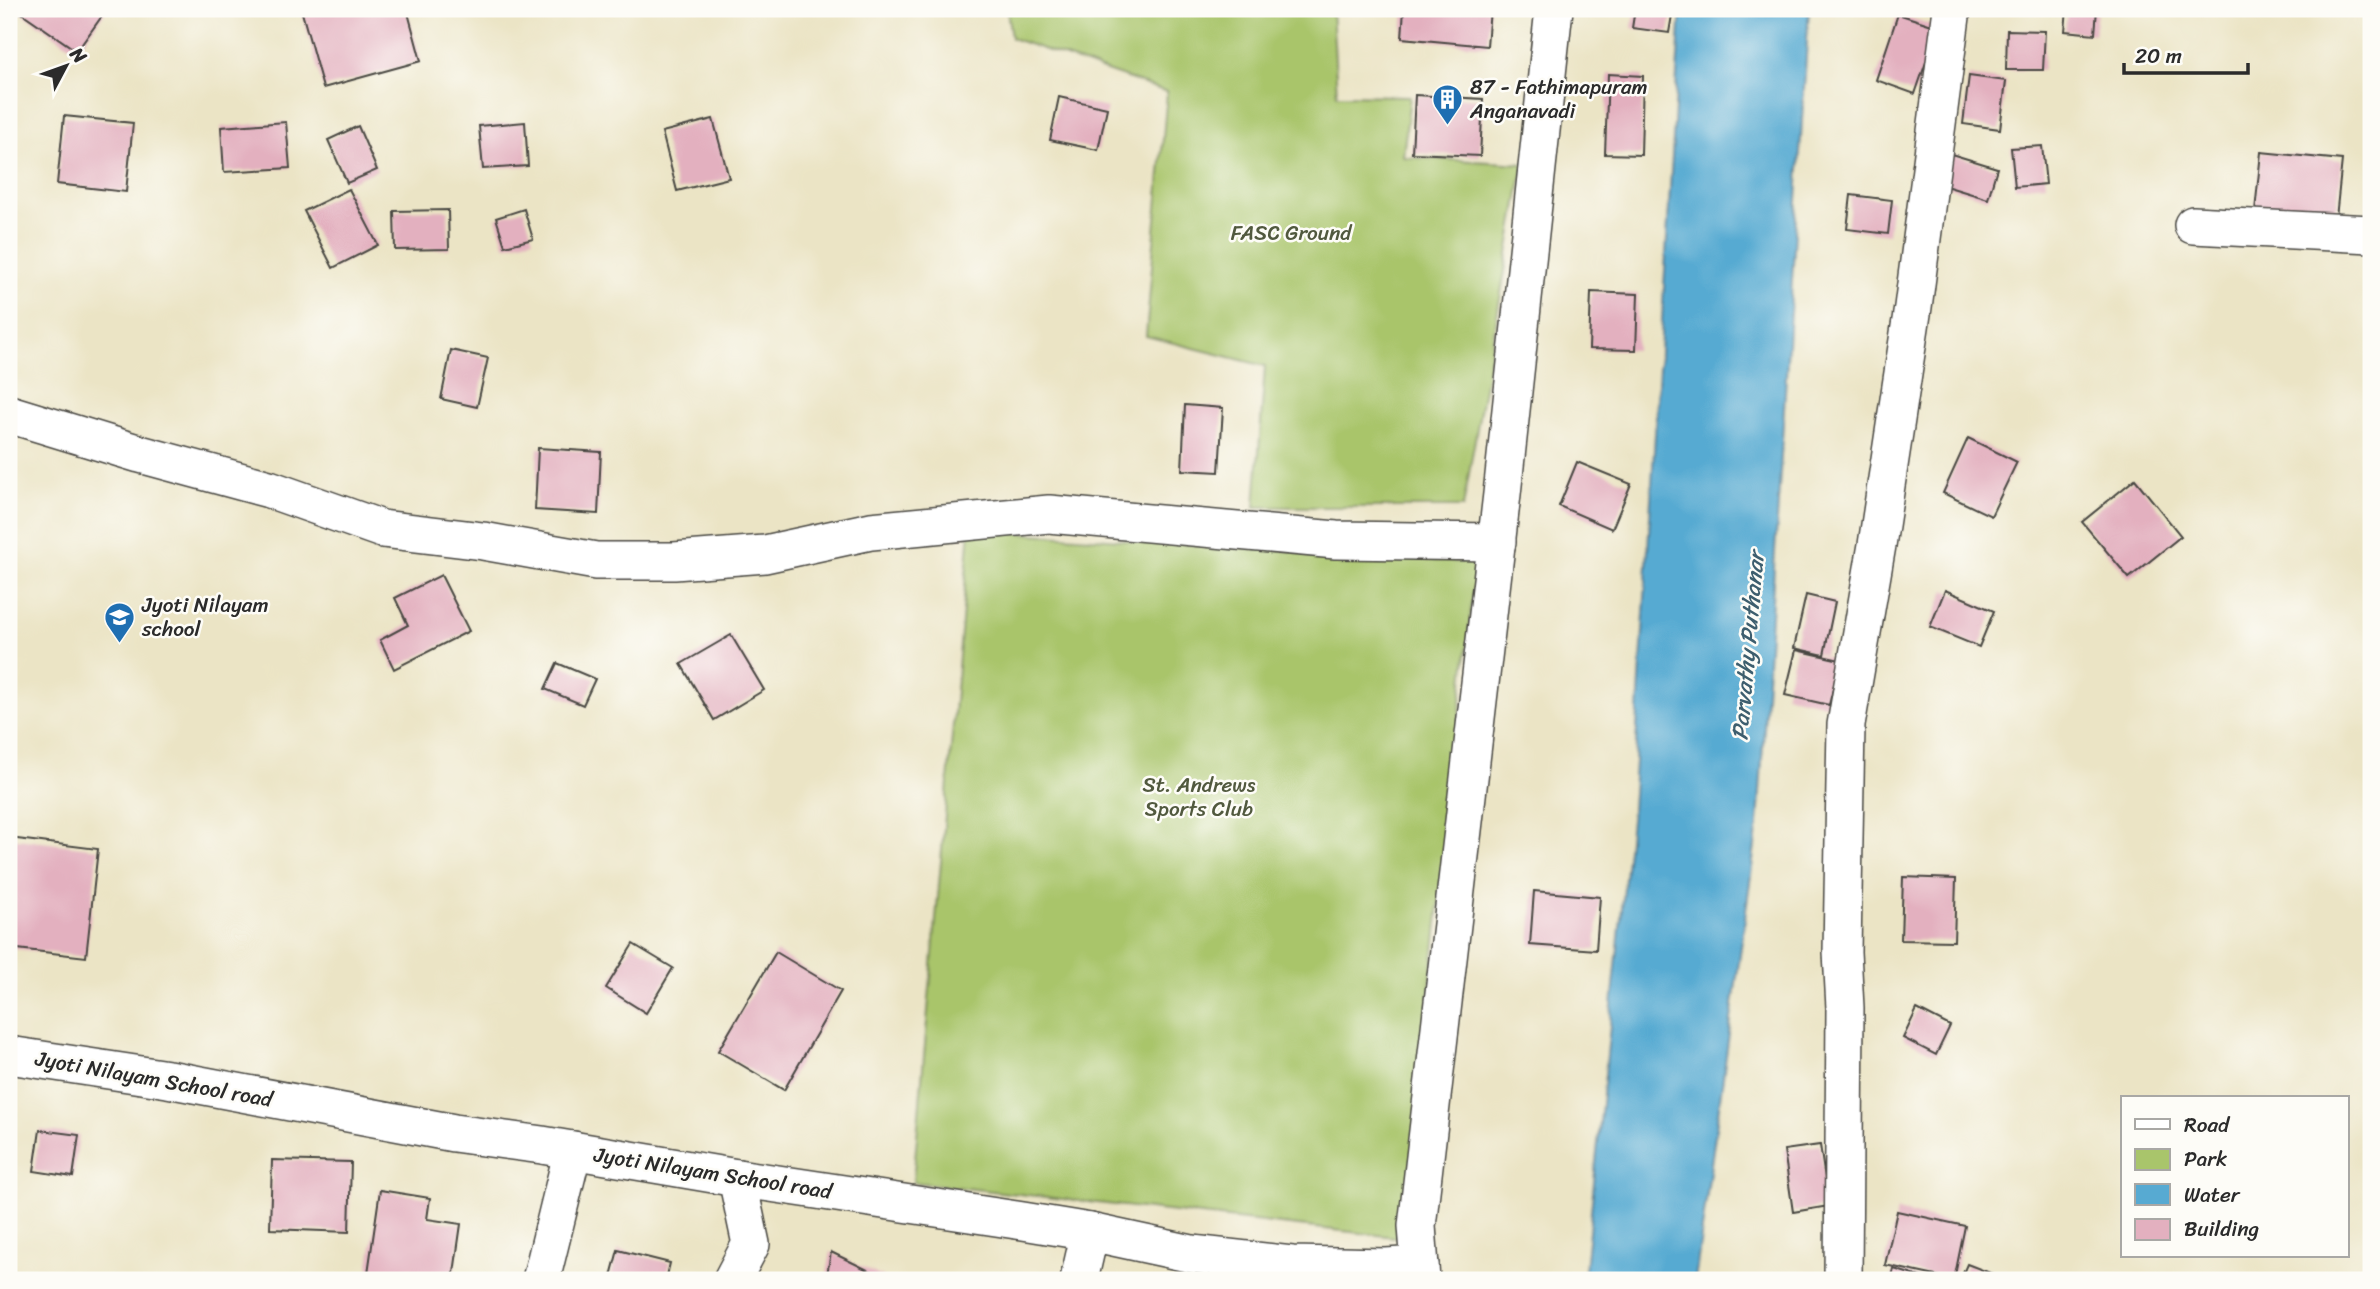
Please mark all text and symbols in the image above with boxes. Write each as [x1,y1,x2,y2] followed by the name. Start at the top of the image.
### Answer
[32,32,102,102] north arrow
[2124,32,2249,76] scale bar
[2135,37,2182,75] text: 20 m
[61,39,96,72] text: N
[1469,68,1648,130] place label: 87 - Fathimapuram Anganavadi
[1430,82,1464,126] building icon: 87 - Fathimapuram Anganavadi
[1231,214,1353,252] park label: FASC Ground
[1719,547,1777,742] water label: Parvathy Puthanar
[141,586,269,648] place label: Jyoti Nilayam school
[102,600,136,644] school or university icon: Jyoti Nilayam school
[1143,766,1256,828] park label: St. Andrews Sports Club
[32,1039,277,1119] street label: Jyoti Nilayam School road
[2121,1096,2348,1258] legend
[2184,1106,2231,1144] text: Road
[591,1135,836,1211] street label: Jyoti Nilayam School road
[2184,1140,2227,1178] text: Park
[2184,1176,2241,1214] text: Water
[2184,1210,2260,1248] text: Building

